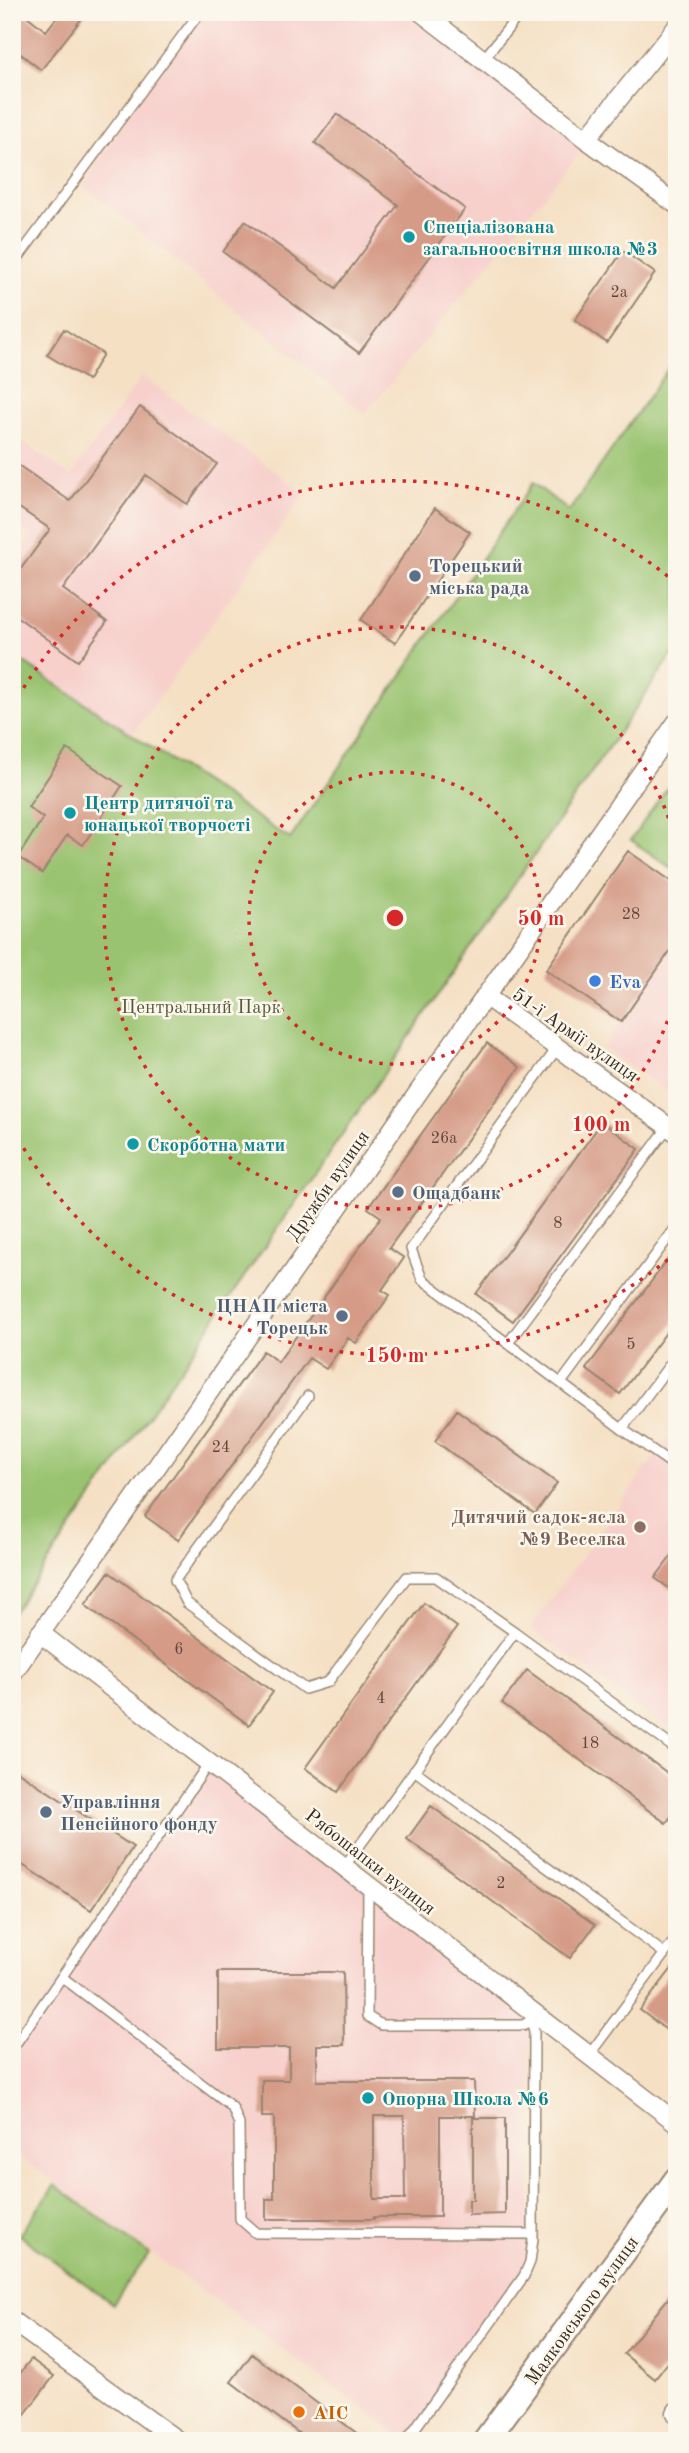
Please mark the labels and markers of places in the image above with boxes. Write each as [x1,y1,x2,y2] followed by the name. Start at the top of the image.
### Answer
[423,219,658,260] place label: Спеціалізована загальноосвітня школа №3
[401,229,417,245] marker: Спеціалізована загальноосвітня школа №3
[429,558,530,599] place label: Торецький міська рада
[407,568,423,584] marker: Торецький міська рада
[84,795,251,836] place label: Центр дитячої та юнацької творчості
[62,805,78,821] marker: Центр дитячої та юнацької творчості
[383,906,407,930] centre of rings
[587,973,603,989] marker: Eva
[609,974,641,993] place label: Eva
[125,1136,141,1152] marker: Скорботна мати
[147,1137,286,1156] place label: Скорботна мати
[390,1184,406,1200] marker: Ощадбанк
[412,1185,501,1204] place label: Ощадбанк
[216,1298,328,1339] place label: ЦНАП міста Торецьк
[334,1308,350,1324] marker: ЦНАП міста Торецьк
[451,1509,626,1550] place label: Дитячий садок-ясла №9 Веселка
[632,1519,648,1535] marker: Дитячий садок-ясла №9 Веселка
[60,1794,218,1835] place label: Управління Пенсійного фонду
[38,1804,54,1820] marker: Управління Пенсійного фонду
[360,2090,376,2106] marker: Опорна Школа №6
[382,2091,549,2110] place label: Опорна Школа №6
[291,2404,307,2420] marker: АІС
[313,2405,348,2424] place label: АІС

